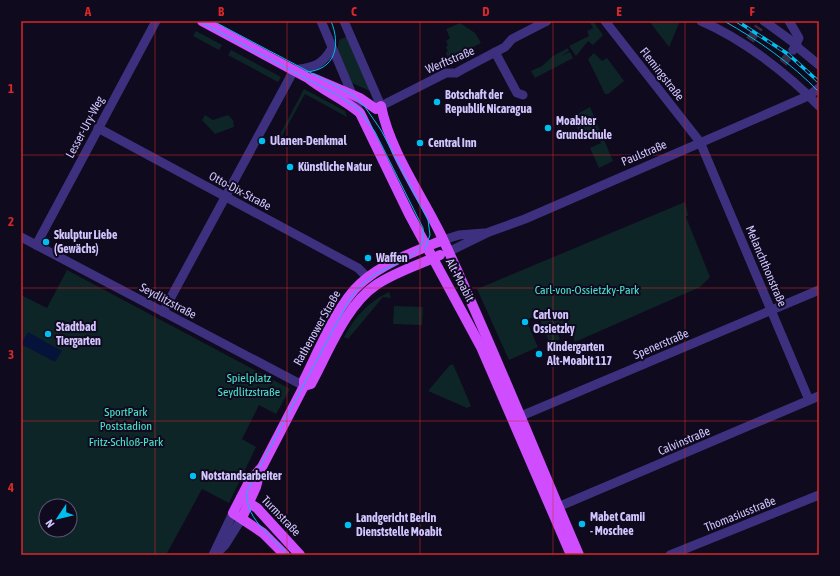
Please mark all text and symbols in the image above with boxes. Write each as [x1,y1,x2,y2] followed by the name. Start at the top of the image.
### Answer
[84,4,92,19] text: A
[218,4,225,19] text: B
[351,4,357,19] text: C
[482,4,490,19] text: D
[616,4,622,19] text: E
[749,4,755,19] text: F
[423,43,477,77] street label: Werftstraße
[637,45,687,103] street label: Flemingstraße
[8,81,14,96] text: 1
[445,88,532,116] place label: Botschaft der Republik Nicaragua
[63,93,108,160] street label: Lesser-Ury-Weg
[432,97,442,107] marker: Botschaft der Republik Nicaragua
[556,114,613,142] place label: Moabiter Grundschule
[543,123,553,133] marker: Moabiter Grundschule
[270,134,347,148] place label: Ulanen-Denkmal
[257,136,267,146] marker: Ulanen-Denkmal
[428,136,477,150] place label: Central Inn
[619,137,669,169] street label: Paulstraße
[415,138,425,148] marker: Central Inn
[298,160,372,174] place label: Künstliche Natur
[285,162,295,172] marker: Künstliche Natur
[207,169,273,213] street label: Otto-Dix-Straße
[8,214,14,229] text: 2
[743,223,789,309] street label: Melanchthonstraße
[54,228,118,256] place label: Skulptur Liebe (Gewächs)
[41,237,51,247] marker: Skulptur Liebe (Gewächs)
[375,251,408,265] place label: Waffen
[363,253,373,263] marker: Waffen
[443,256,477,304] street label: Alt-Moabit
[137,280,199,322] street label: Seydlitzstraße
[535,283,640,297] park label: Carl-von-Ossietzky-Park
[291,288,343,368] street label: Rathenower Straße
[533,308,575,336] place label: Carl von Ossietzky
[520,317,530,327] marker: Carl von Ossietzky
[56,320,101,348] place label: Stadtbad Tiergarten
[631,326,691,362] street label: Spenerstraße
[43,329,53,339] marker: Stadtbad Tiergarten
[546,340,613,368] place label: Kindergarten Alt-Moabit 117
[8,347,14,362] text: 3
[534,349,544,359] marker: Kindergarten Alt-Moabit 117
[218,371,280,399] park label: Spielplatz Seydlitzstraße
[100,405,152,433] park label: SportPark Poststadion
[656,424,712,458] street label: Calvinstraße
[89,435,164,449] park label: Fritz-Schloß-Park
[201,469,282,483] place label: Notstandsarbeiter
[188,471,198,481] marker: Notstandsarbeiter
[7,480,14,495] text: 4
[258,493,304,539] street label: Turmstraße
[702,493,778,535] street label: Thomasiusstraße
[38,498,78,538] north arrow
[590,510,645,538] place label: Mabet Camii - Moschee
[356,511,443,539] place label: Landgericht Berlin Dienststelle Moabit
[43,518,57,530] text: N
[577,519,587,529] marker: Mabet Camii - Moschee
[343,520,353,530] marker: Landgericht Berlin Dienststelle Moabit

